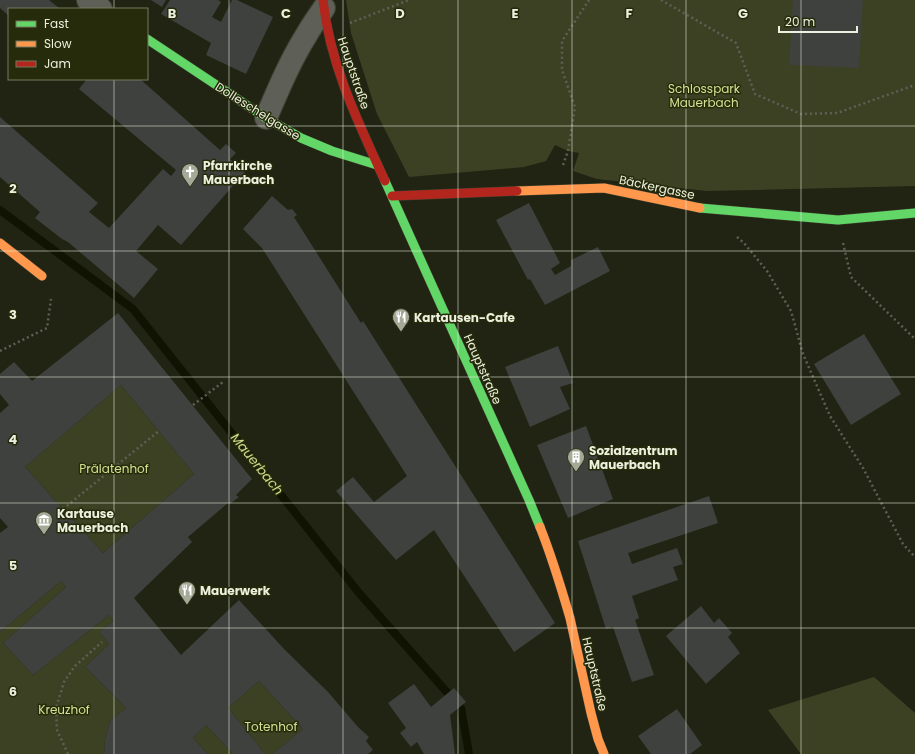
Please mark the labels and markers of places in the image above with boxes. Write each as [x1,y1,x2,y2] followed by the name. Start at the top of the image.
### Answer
[203,157,274,188] place label: Pfarrkirche Mauerbach
[180,162,200,187] church icon: Pfarrkirche Mauerbach
[391,307,411,332] restaurant icon: Kartausen-Cafe
[414,309,516,326] place label: Kartausen-Cafe
[589,442,678,473] place label: Sozialzentrum Mauerbach
[566,447,586,472] building icon: Sozialzentrum Mauerbach
[57,505,128,536] place label: Kartause Mauerbach
[34,510,54,535] museum icon: Kartause Mauerbach
[177,580,197,605] restaurant icon: Mauerwerk
[200,582,271,599] place label: Mauerwerk

